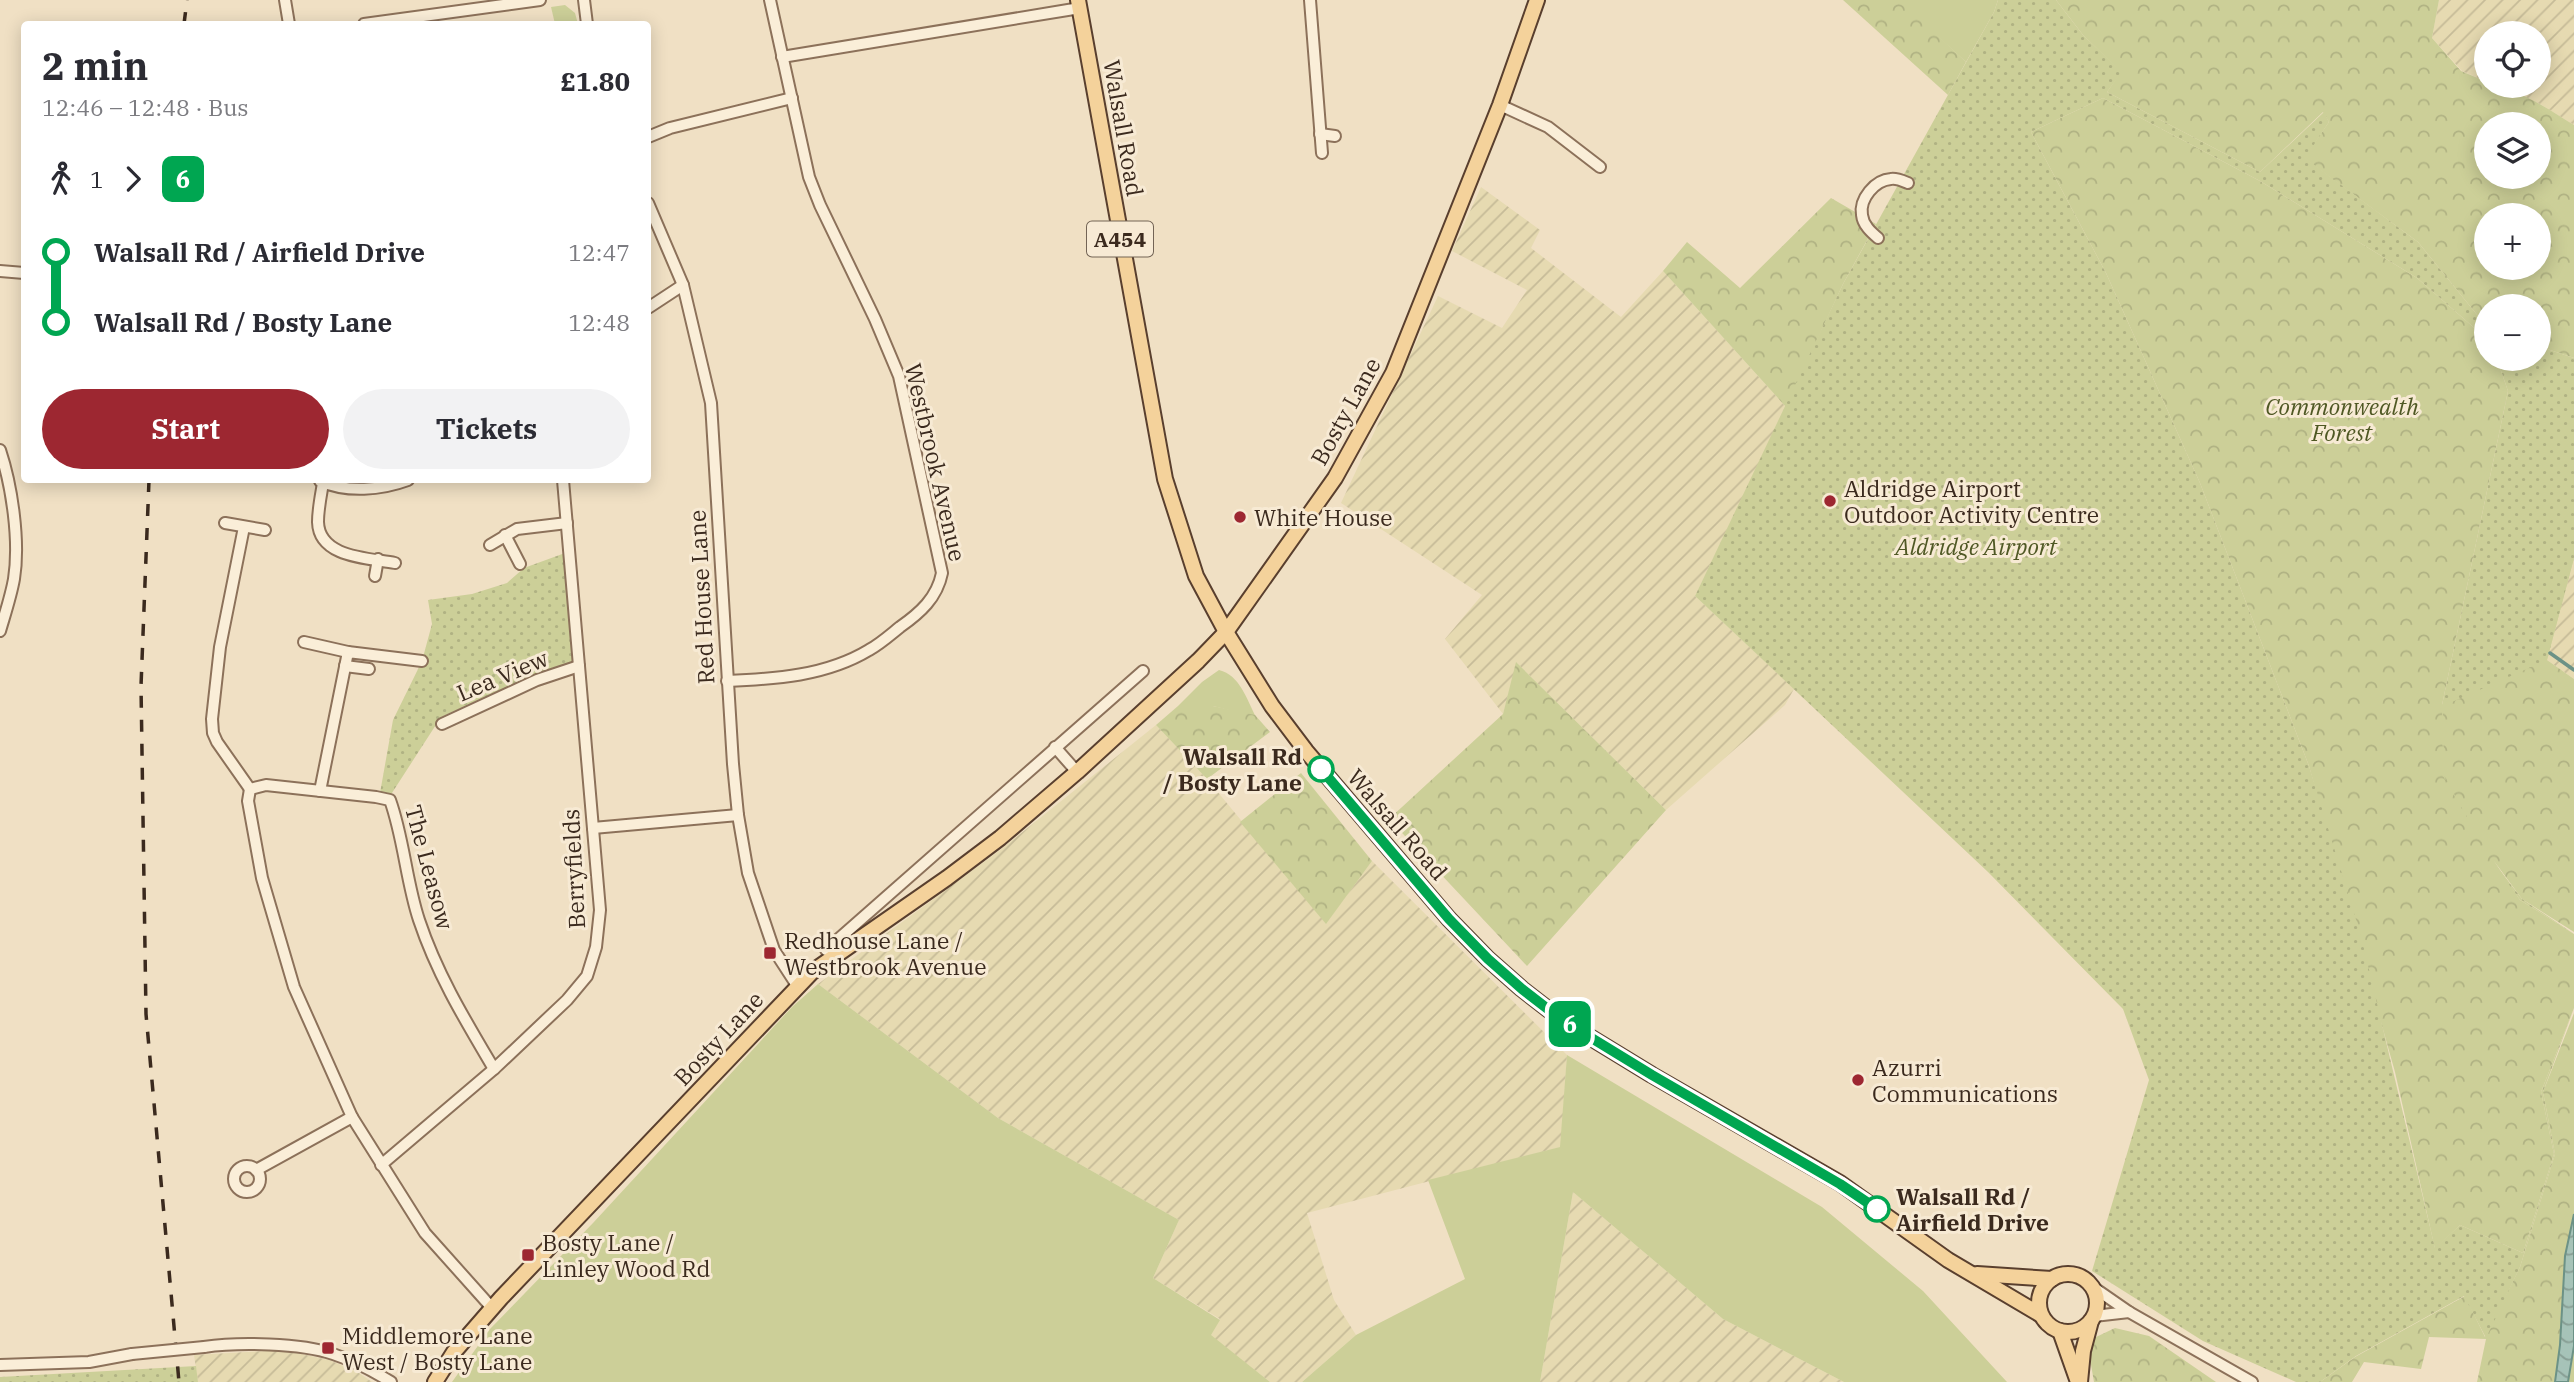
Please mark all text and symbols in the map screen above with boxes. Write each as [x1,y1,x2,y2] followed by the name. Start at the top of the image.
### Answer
[2474,21,2551,371] map controls
[2474,21,2551,98] button: locate
[42,41,148,90] text: 2 min
[1097,57,1151,199] street label: Walsall Road
[560,64,630,98] text: £1.80
[42,92,249,122] text: 12:46 – 12:48 · Bus
[2474,112,2551,189] button: layers
[42,160,80,198] icon: walk
[114,160,152,198] icon: forward
[176,163,190,195] text: 6
[90,164,104,194] text: 1
[2474,203,2551,280] button: +
[1087,222,1153,256] road number: A454
[94,235,425,269] text: Walsall Rd / Airfield Drive
[568,237,630,267] text: 12:47
[2474,294,2551,371] button: −
[94,305,392,339] text: Walsall Rd / Bosty Lane
[568,307,630,337] text: 12:48
[1303,352,1387,470] street label: Bosty Lane
[899,360,973,564] street label: Westbrook Avenue
[42,389,329,469] button: Start
[343,389,630,469] button: Tickets
[2265,391,2419,447] park label: Commonwealth Forest
[1844,473,2099,529] place label: Aldridge Airport Outdoor Activity Centre
[1822,493,1838,509] marker: Aldridge Airport Outdoor Activity Centre
[1254,502,1393,532] place label: White House
[681,509,721,685] street label: Red House Lane
[1232,509,1248,525] marker: White House
[1893,531,2058,561] park label: Aldridge Airport
[452,642,552,708] street label: Lea View
[1163,741,1302,797] place label: Walsall Rd / Bosty Lane
[1308,756,1334,782] marker: Walsall Rd / Bosty Lane
[1341,762,1455,886] street label: Walsall Road
[399,801,461,933] street label: The Leasow
[555,808,591,930] street label: Berryfields
[784,925,986,981] place label: Redhouse Lane / Westbrook Avenue
[762,945,778,961] marker: Redhouse Lane / Westbrook Avenue
[667,984,769,1092] street label: Bosty Lane
[1547,1001,1593,1047] line badge: 6
[1563,1008,1577,1040] text: 6
[1872,1052,2058,1108] place label: Azurri Communications
[1850,1072,1866,1088] marker: Azurri Communications
[1896,1181,2049,1237] place label: Walsall Rd / Airfield Drive
[1864,1196,1890,1222] marker: Walsall Rd / Airfield Drive
[542,1227,710,1283] place label: Bosty Lane / Linley Wood Rd
[520,1247,536,1263] marker: Bosty Lane / Linley Wood Rd
[342,1320,533,1376] place label: Middlemore Lane West / Bosty Lane
[320,1340,336,1356] marker: Middlemore Lane West / Bosty Lane

